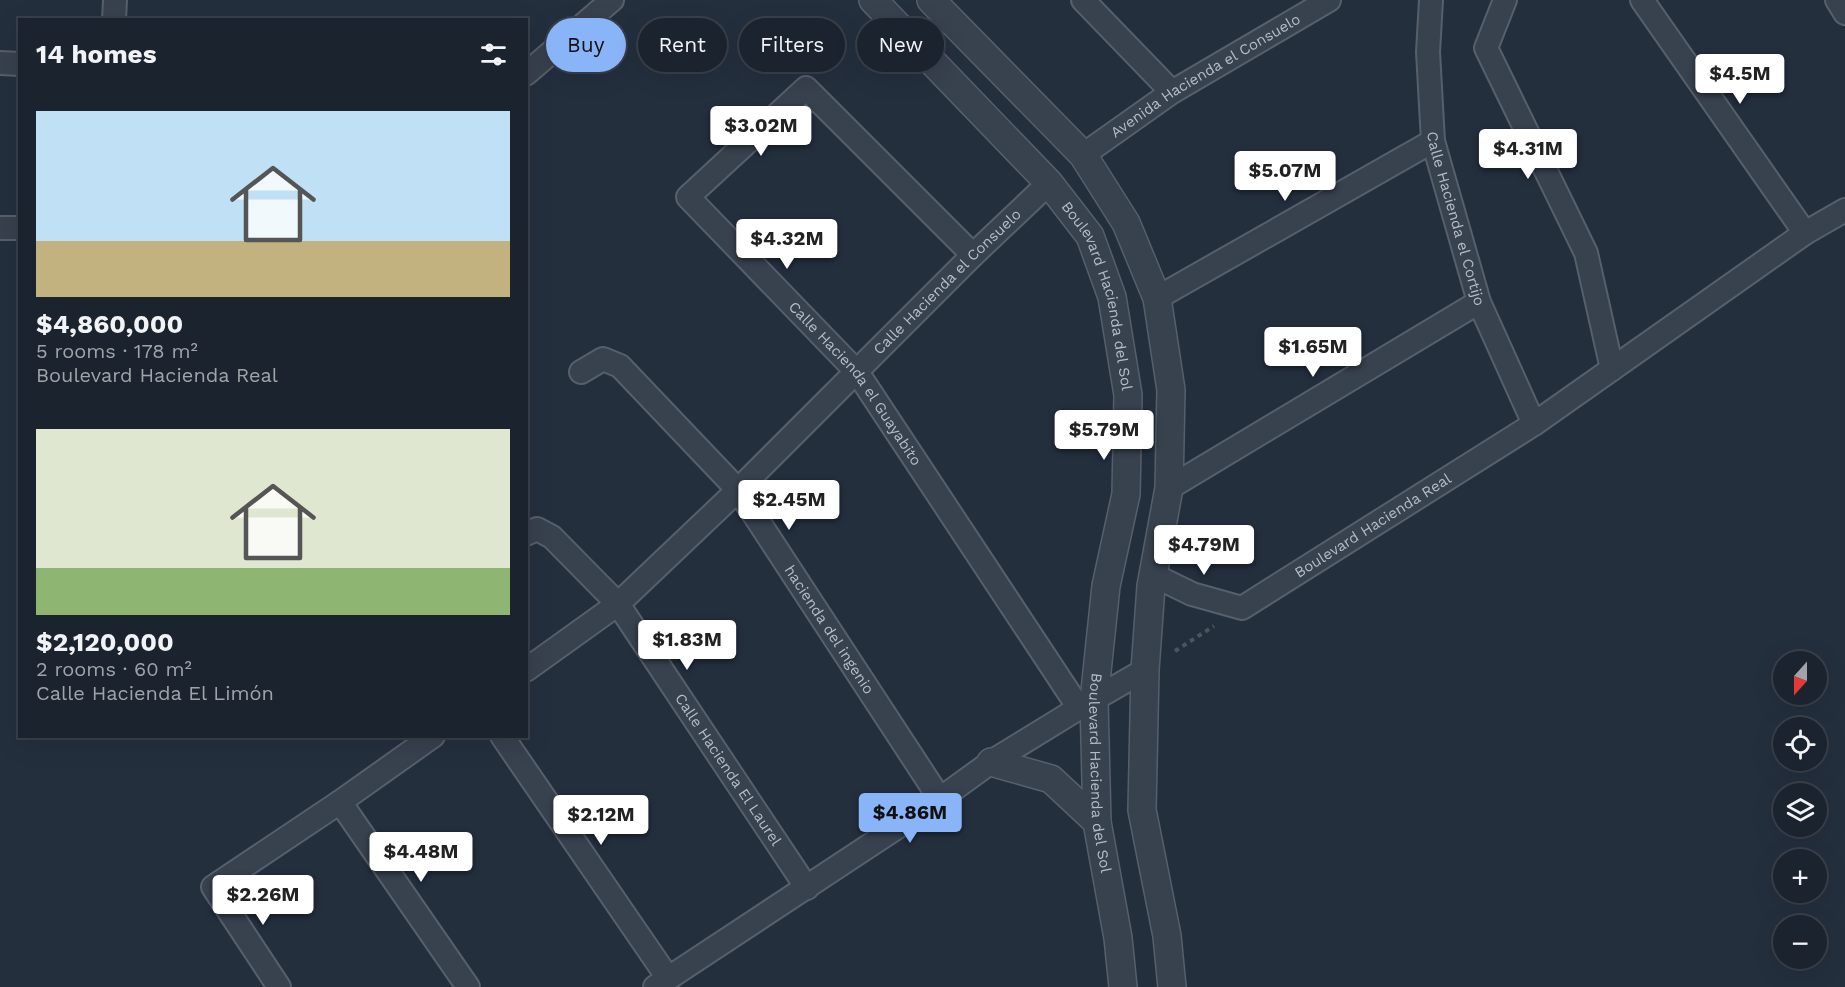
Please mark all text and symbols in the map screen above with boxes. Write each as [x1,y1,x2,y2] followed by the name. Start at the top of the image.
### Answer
[1107,10,1303,142] street label: Avenida Hacienda el Consuelo
[546,18,626,72] chip: Buy
[638,18,727,72] chip: Rent
[739,18,845,72] chip: Filters
[857,18,944,72] chip: New
[477,38,510,71] icon: filters
[36,39,157,69] text: 14 homes
[1698,54,1782,105] pin: $4.5M
[1709,61,1771,85] text: $4.5M
[712,106,810,157] pin: $3.02M
[724,113,798,137] text: $3.02M
[1479,129,1577,180] pin: $4.31M
[1423,131,1489,308] street label: Calle Hacienda el Cortijo
[1493,136,1563,160] text: $4.31M
[219,150,327,258] icon: home
[1236,151,1334,202] pin: $5.07M
[1249,158,1321,182] text: $5.07M
[1058,198,1136,392] street label: Boulevard Hacienda del Sol
[870,205,1025,358] street label: Calle Hacienda el Consuelo
[738,219,836,270] pin: $4.32M
[750,226,824,250] text: $4.32M
[785,298,925,469] street label: Calle Hacienda el Guayabito
[36,309,183,339] text: $4,860,000
[1264,327,1362,378] pin: $1.65M
[1278,334,1348,358] text: $1.65M
[36,339,198,363] text: 5 rooms · 178 m²
[36,363,278,387] text: Boulevard Hacienda Real
[1055,410,1153,461] pin: $5.79M
[1069,417,1139,441] text: $5.79M
[219,468,327,576] icon: home
[1291,469,1455,582] street label: Boulevard Hacienda Real
[740,480,838,531] pin: $2.45M
[752,487,826,511] text: $2.45M
[1155,525,1253,576] pin: $4.79M
[1168,532,1240,556] text: $4.79M
[781,562,878,698] street label: hacienda del ingenio
[638,620,736,671] pin: $1.83M
[36,627,174,657] text: $2,120,000
[652,627,722,651] text: $1.83M
[1773,651,1827,705] north arrow
[1773,651,1827,969] map controls
[36,657,192,681] text: 2 rooms · 60 m²
[1085,672,1115,875] street label: Boulevard Hacienda del Sol
[36,681,274,705] text: Calle Hacienda El Limón
[671,690,785,849] street label: Calle Hacienda El Laurel
[1773,717,1827,771] button: locate
[1773,783,1827,837] button: layers
[861,793,959,844] pin: $4.86M
[552,795,650,846] pin: $2.12M
[873,800,947,824] text: $4.86M
[567,802,635,826] text: $2.12M
[372,832,470,883] pin: $4.48M
[383,839,459,863] text: $4.48M
[1773,849,1827,903] button: +
[214,875,312,926] pin: $2.26M
[227,882,299,906] text: $2.26M
[1773,915,1827,969] button: −

